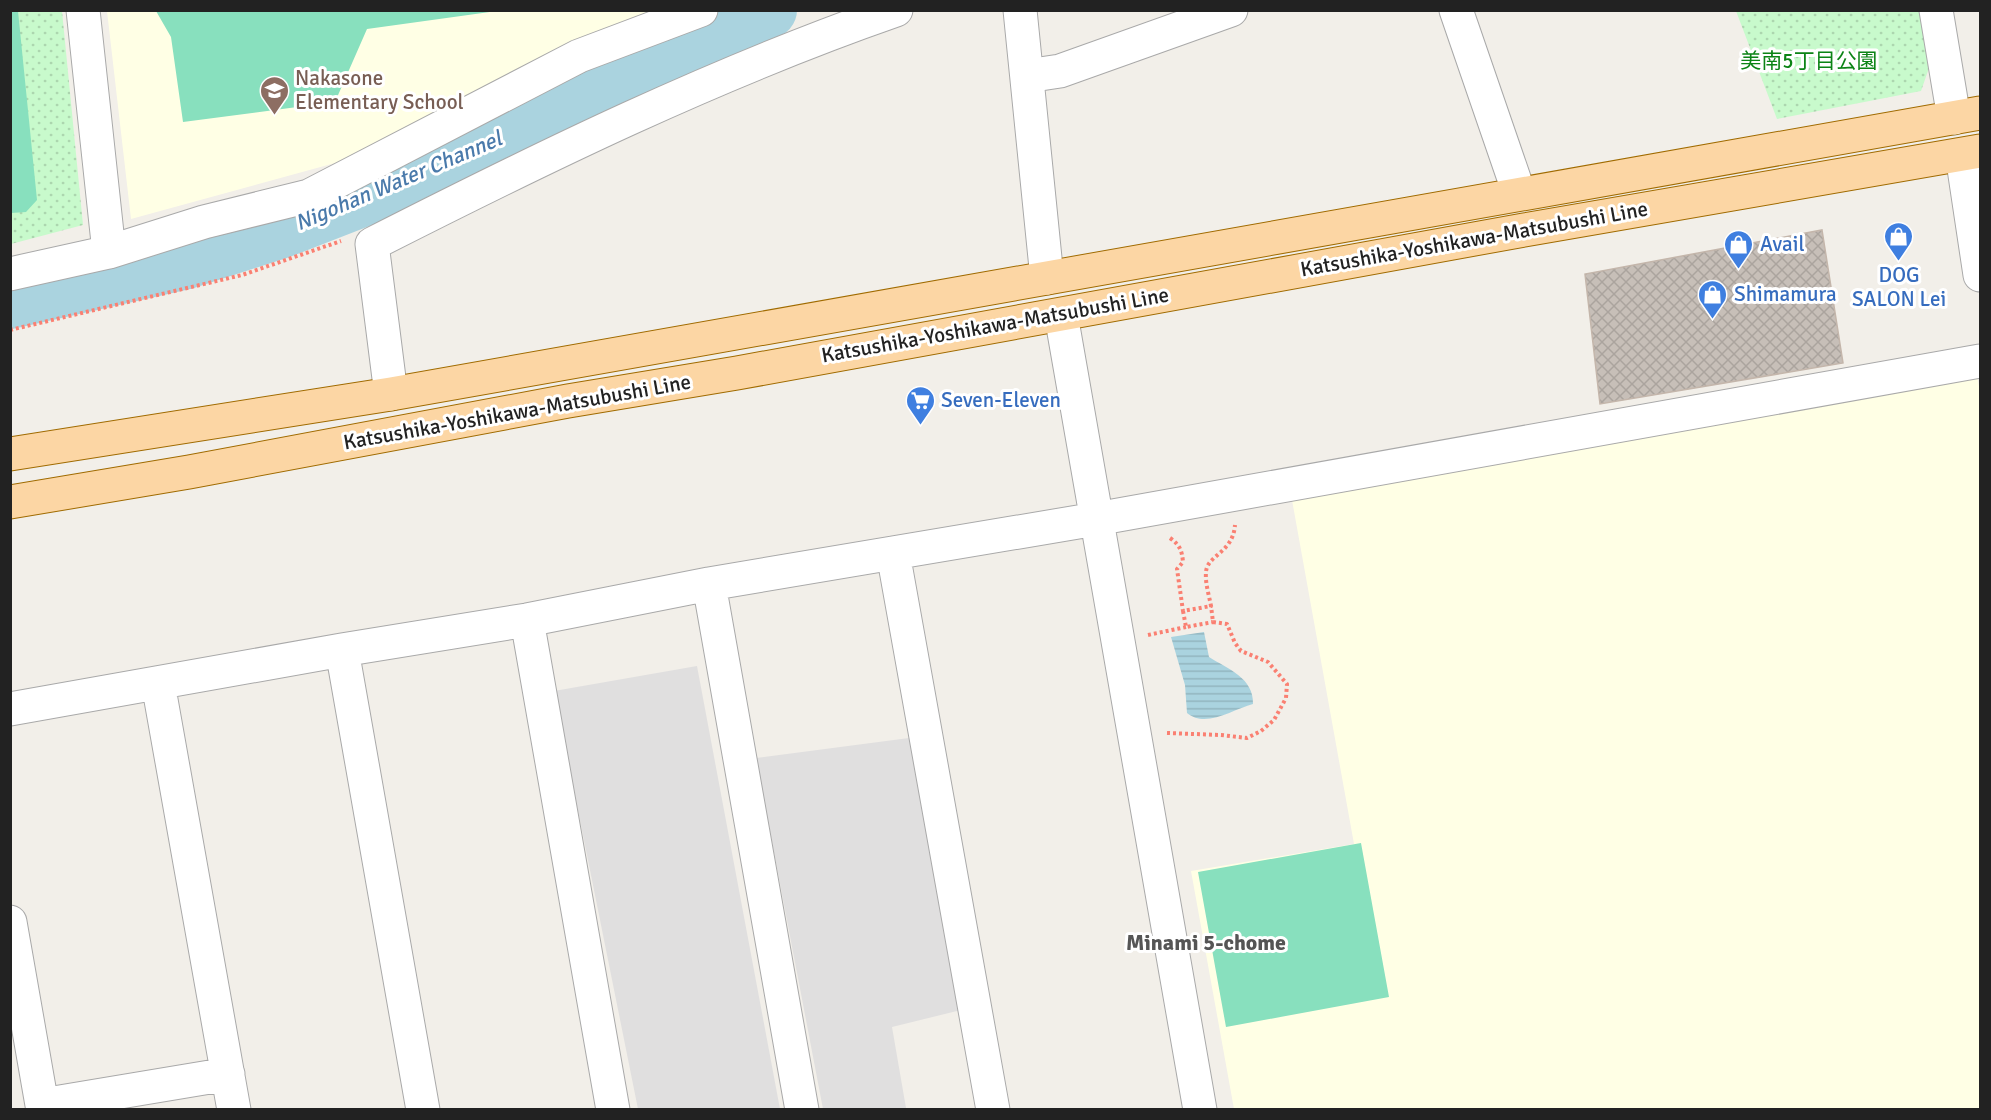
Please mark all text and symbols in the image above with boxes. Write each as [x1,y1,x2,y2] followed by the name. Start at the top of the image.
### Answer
[1740,48,1878,74] park label: 美南5丁目公園
[295,65,464,115] place label: Nakasone Elementary School
[258,74,290,116] school or university icon: Nakasone Elementary School
[291,124,507,236] water label: Nigohan Water Channel
[1298,196,1650,282] street label: Katsushika-Yoshikawa-Matsubushi Line
[1883,220,1915,262] shop icon: DOG SALON Lei
[1723,228,1755,270] shop icon: Avail
[1760,231,1805,257] place label: Avail
[1852,262,1946,312] place label: DOG SALON Lei
[1697,278,1729,320] shop icon: Shimamura
[1734,281,1837,307] place label: Shimamura
[819,282,1171,368] street label: Katsushika-Yoshikawa-Matsubushi Line
[341,369,693,455] street label: Katsushika-Yoshikawa-Matsubushi Line
[904,384,936,426] supermarket icon: Seven-Eleven
[941,387,1061,413] place label: Seven-Eleven
[1126,929,1286,956] district label: Minami 5-chome

